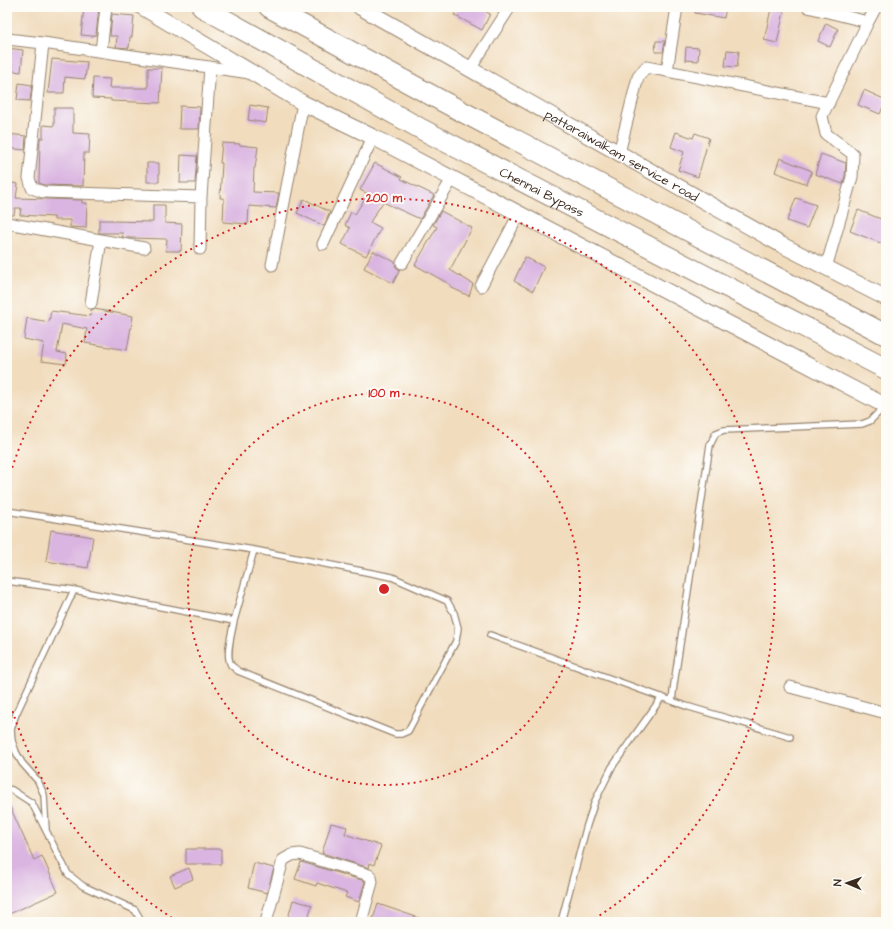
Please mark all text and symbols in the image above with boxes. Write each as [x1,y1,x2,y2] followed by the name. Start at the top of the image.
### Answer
[542,105,702,206] street label: pattaraiwalkam service road
[496,163,587,222] street label: Chennai Bypass
[365,190,403,207] text: 200 m
[369,385,400,402] text: 100 m
[377,582,391,596] centre of rings
[827,863,867,903] north arrow
[830,879,845,886] text: N

